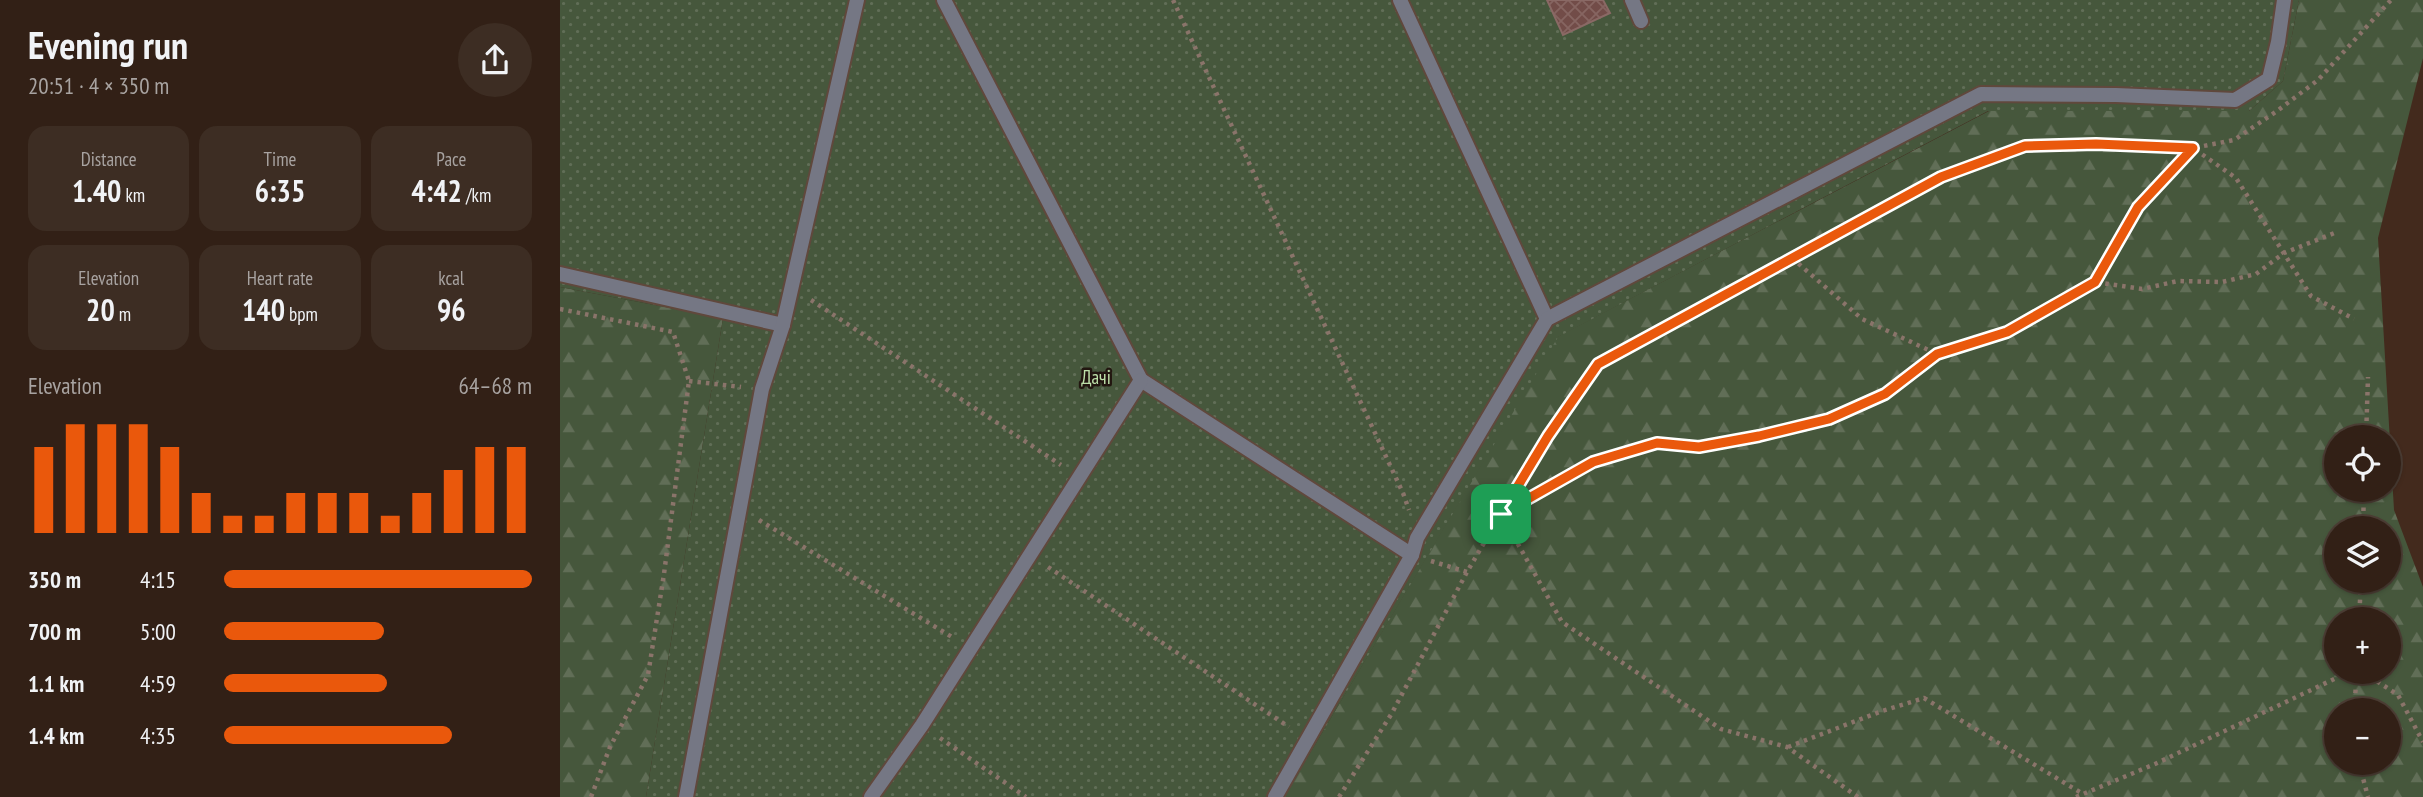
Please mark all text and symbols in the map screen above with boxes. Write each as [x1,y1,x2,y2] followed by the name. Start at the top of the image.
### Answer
[28,20,188,69] text: Evening run
[458,23,532,97] button: share
[28,71,169,100] text: 20:51 · 4 × 350 m
[81,147,137,171] text: Distance
[264,147,296,171] text: Time
[436,147,466,171] text: Pace
[72,171,121,210] text: 1.40
[255,171,305,210] text: 6:35
[411,171,462,210] text: 4:42
[121,183,145,207] text: km
[462,183,491,207] text: /km
[78,266,139,290] text: Elevation
[247,266,313,290] text: Heart rate
[438,266,464,290] text: kcal
[86,290,115,329] text: 20
[242,290,285,329] text: 140
[437,290,466,329] text: 96
[115,302,131,326] text: m
[285,302,318,326] text: bpm
[1081,365,1111,389] park label: Дачі
[28,371,102,400] text: Elevation
[459,371,532,400] text: 64–68 m
[2324,425,2401,775] map controls
[2324,425,2401,502] button: locate
[1471,484,1531,544] pin
[1482,495,1520,533] icon: arrive
[2324,516,2401,593] button: layers
[28,565,81,594] text: 350 m
[140,565,176,594] text: 4:15
[2324,607,2401,684] button: +
[28,617,81,646] text: 700 m
[140,617,176,646] text: 5:00
[28,669,84,698] text: 1.1 km
[140,669,176,698] text: 4:59
[2324,698,2401,775] button: −
[28,721,84,750] text: 1.4 km
[140,721,176,750] text: 4:35

